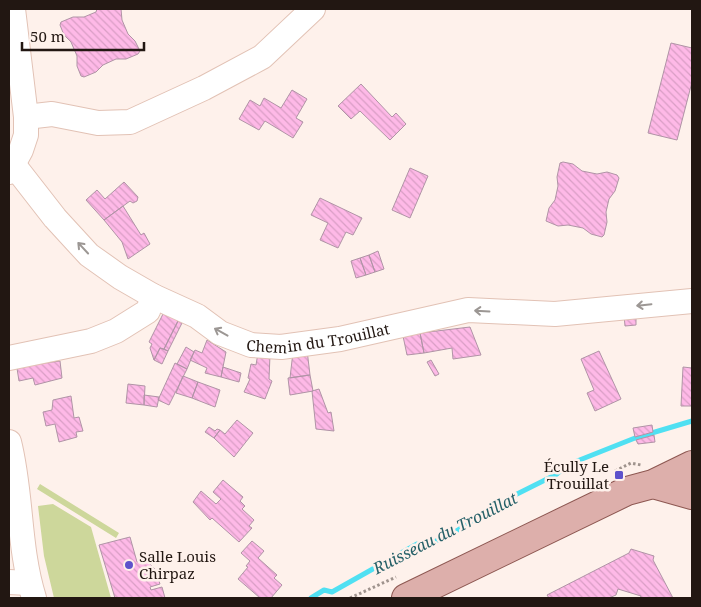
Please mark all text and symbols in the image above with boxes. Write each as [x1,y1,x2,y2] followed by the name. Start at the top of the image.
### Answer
[22,20,145,52] scale bar
[30,26,65,46] text: 50 m
[77,242,89,255] one-way arrow
[636,301,652,310] one-way arrow
[474,306,490,315] one-way arrow
[246,318,391,357] street label: Chemin du Trouillat
[214,327,229,336] one-way arrow
[544,456,609,493] place label: Écully Le Trouillat
[613,469,625,481] marker: Écully Le Trouillat
[368,487,521,579] water label: Ruisseau du Trouillat
[139,546,216,583] place label: Salle Louis Chirpaz
[123,559,135,571] marker: Salle Louis Chirpaz

